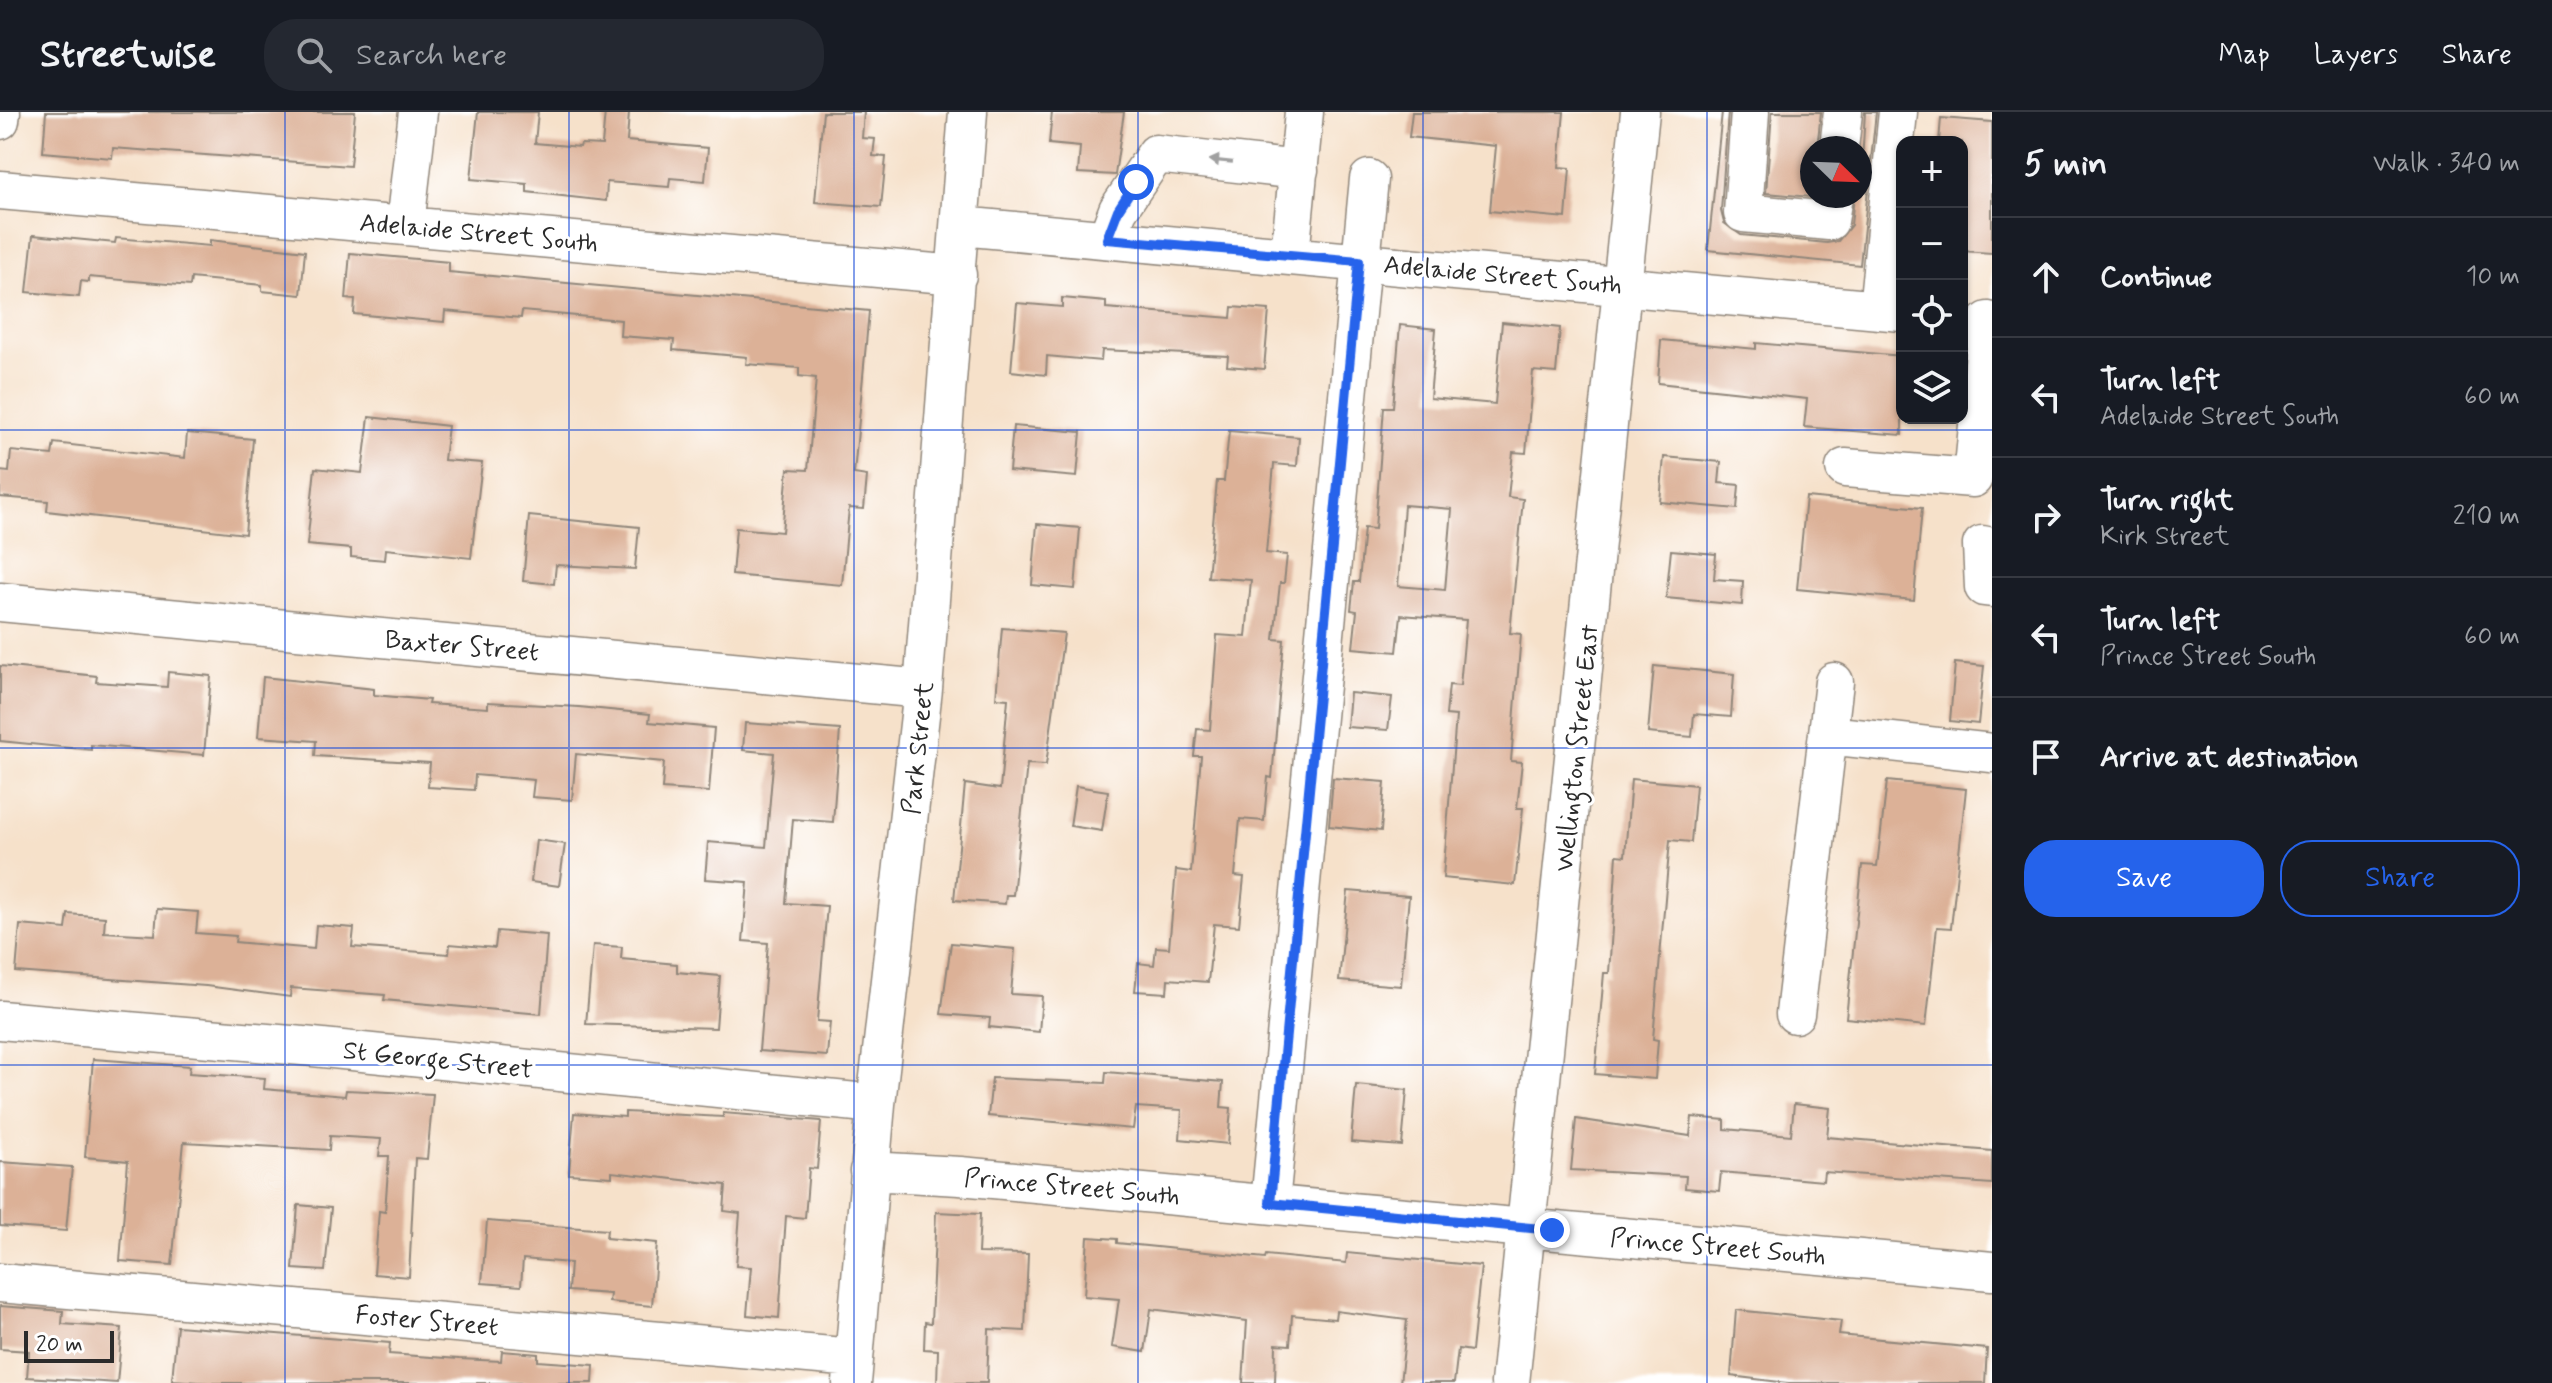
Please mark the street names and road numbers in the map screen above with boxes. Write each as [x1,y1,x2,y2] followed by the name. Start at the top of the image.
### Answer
[358,207,599,261] street label: Adelaide Street South
[1382,249,1623,303] street label: Adelaide Street South
[383,623,540,671] street label: Baxter Street
[1548,623,1611,874] street label: Wellington Street East
[895,680,943,816] street label: Park Street
[341,1034,534,1091] street label: St George Street
[963,1162,1181,1214] street label: Prince Street South
[1609,1222,1827,1274] street label: Prince Street South
[354,1299,500,1345] street label: Foster Street

